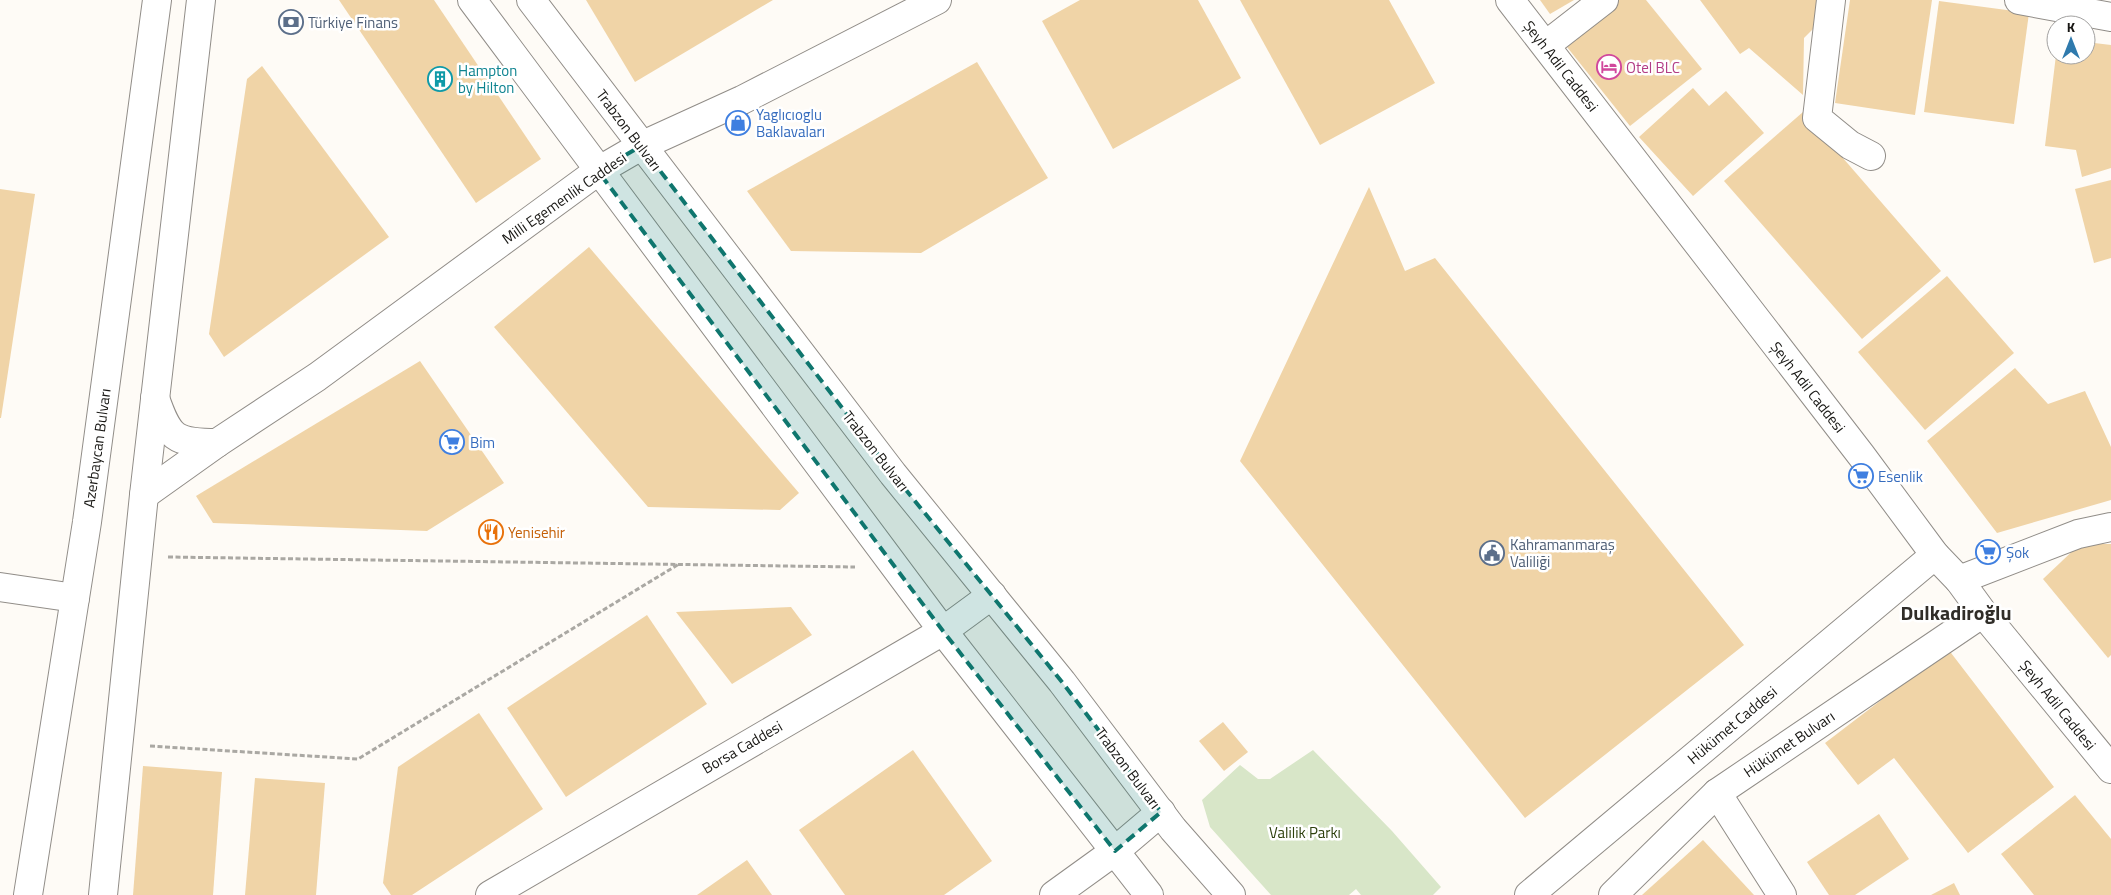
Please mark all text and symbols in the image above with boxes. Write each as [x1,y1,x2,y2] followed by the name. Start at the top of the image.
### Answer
[278,9,304,35] bank icon: Türkiye Finans
[308,11,398,34] place label: Türkiye Finans
[1518,15,1604,117] street label: Şeyh Adil Caddesi
[2046,15,2096,65] north arrow
[2067,16,2076,37] text: K
[1596,54,1622,80] hotel icon: Otel BLC
[1626,56,1680,79] place label: Otel BLC
[458,59,517,99] place label: Hampton by Hilton
[427,66,453,92] building icon: Hampton by Hilton
[591,84,667,176] street label: Trabzon Bulvarı
[756,103,825,143] place label: Yaglıcıoglu Baklavaları
[725,110,751,136] shop icon: Yaglıcıoglu Baklavaları
[497,146,631,250] street label: Milli Egemenlik Caddesi
[1765,336,1851,438] street label: Şeyh Adil Caddesi
[77,387,117,509] street label: Azerbaycan Bulvarı
[837,406,915,496] street label: Trabzon Bulvarı
[439,429,465,455] supermarket icon: Bim
[470,431,495,454] place label: Bim
[1848,463,1874,489] supermarket icon: Esenlik
[1878,465,1923,488] place label: Esenlik
[478,519,504,545] restaurant icon: Yenisehir
[508,521,565,544] place label: Yenisehir
[1510,533,1615,573] place label: Kahramanmaraş Valiliği
[1975,539,2001,565] supermarket icon: Şok
[1479,540,1505,566] public building icon: Kahramanmaraş Valiliği
[2006,541,2029,564] place label: Şok
[1900,597,2012,628] district label: Dulkadiroğlu
[2014,655,2102,755] street label: Şeyh Adil Caddesi
[1682,680,1782,770] street label: Hükümet Caddesi
[1739,705,1839,783] street label: Hükümet Bulvarı
[697,715,787,779] street label: Borsa Caddesi
[1090,722,1166,814] street label: Trabzon Bulvarı
[1269,821,1341,844] park label: Valilik Parkı

